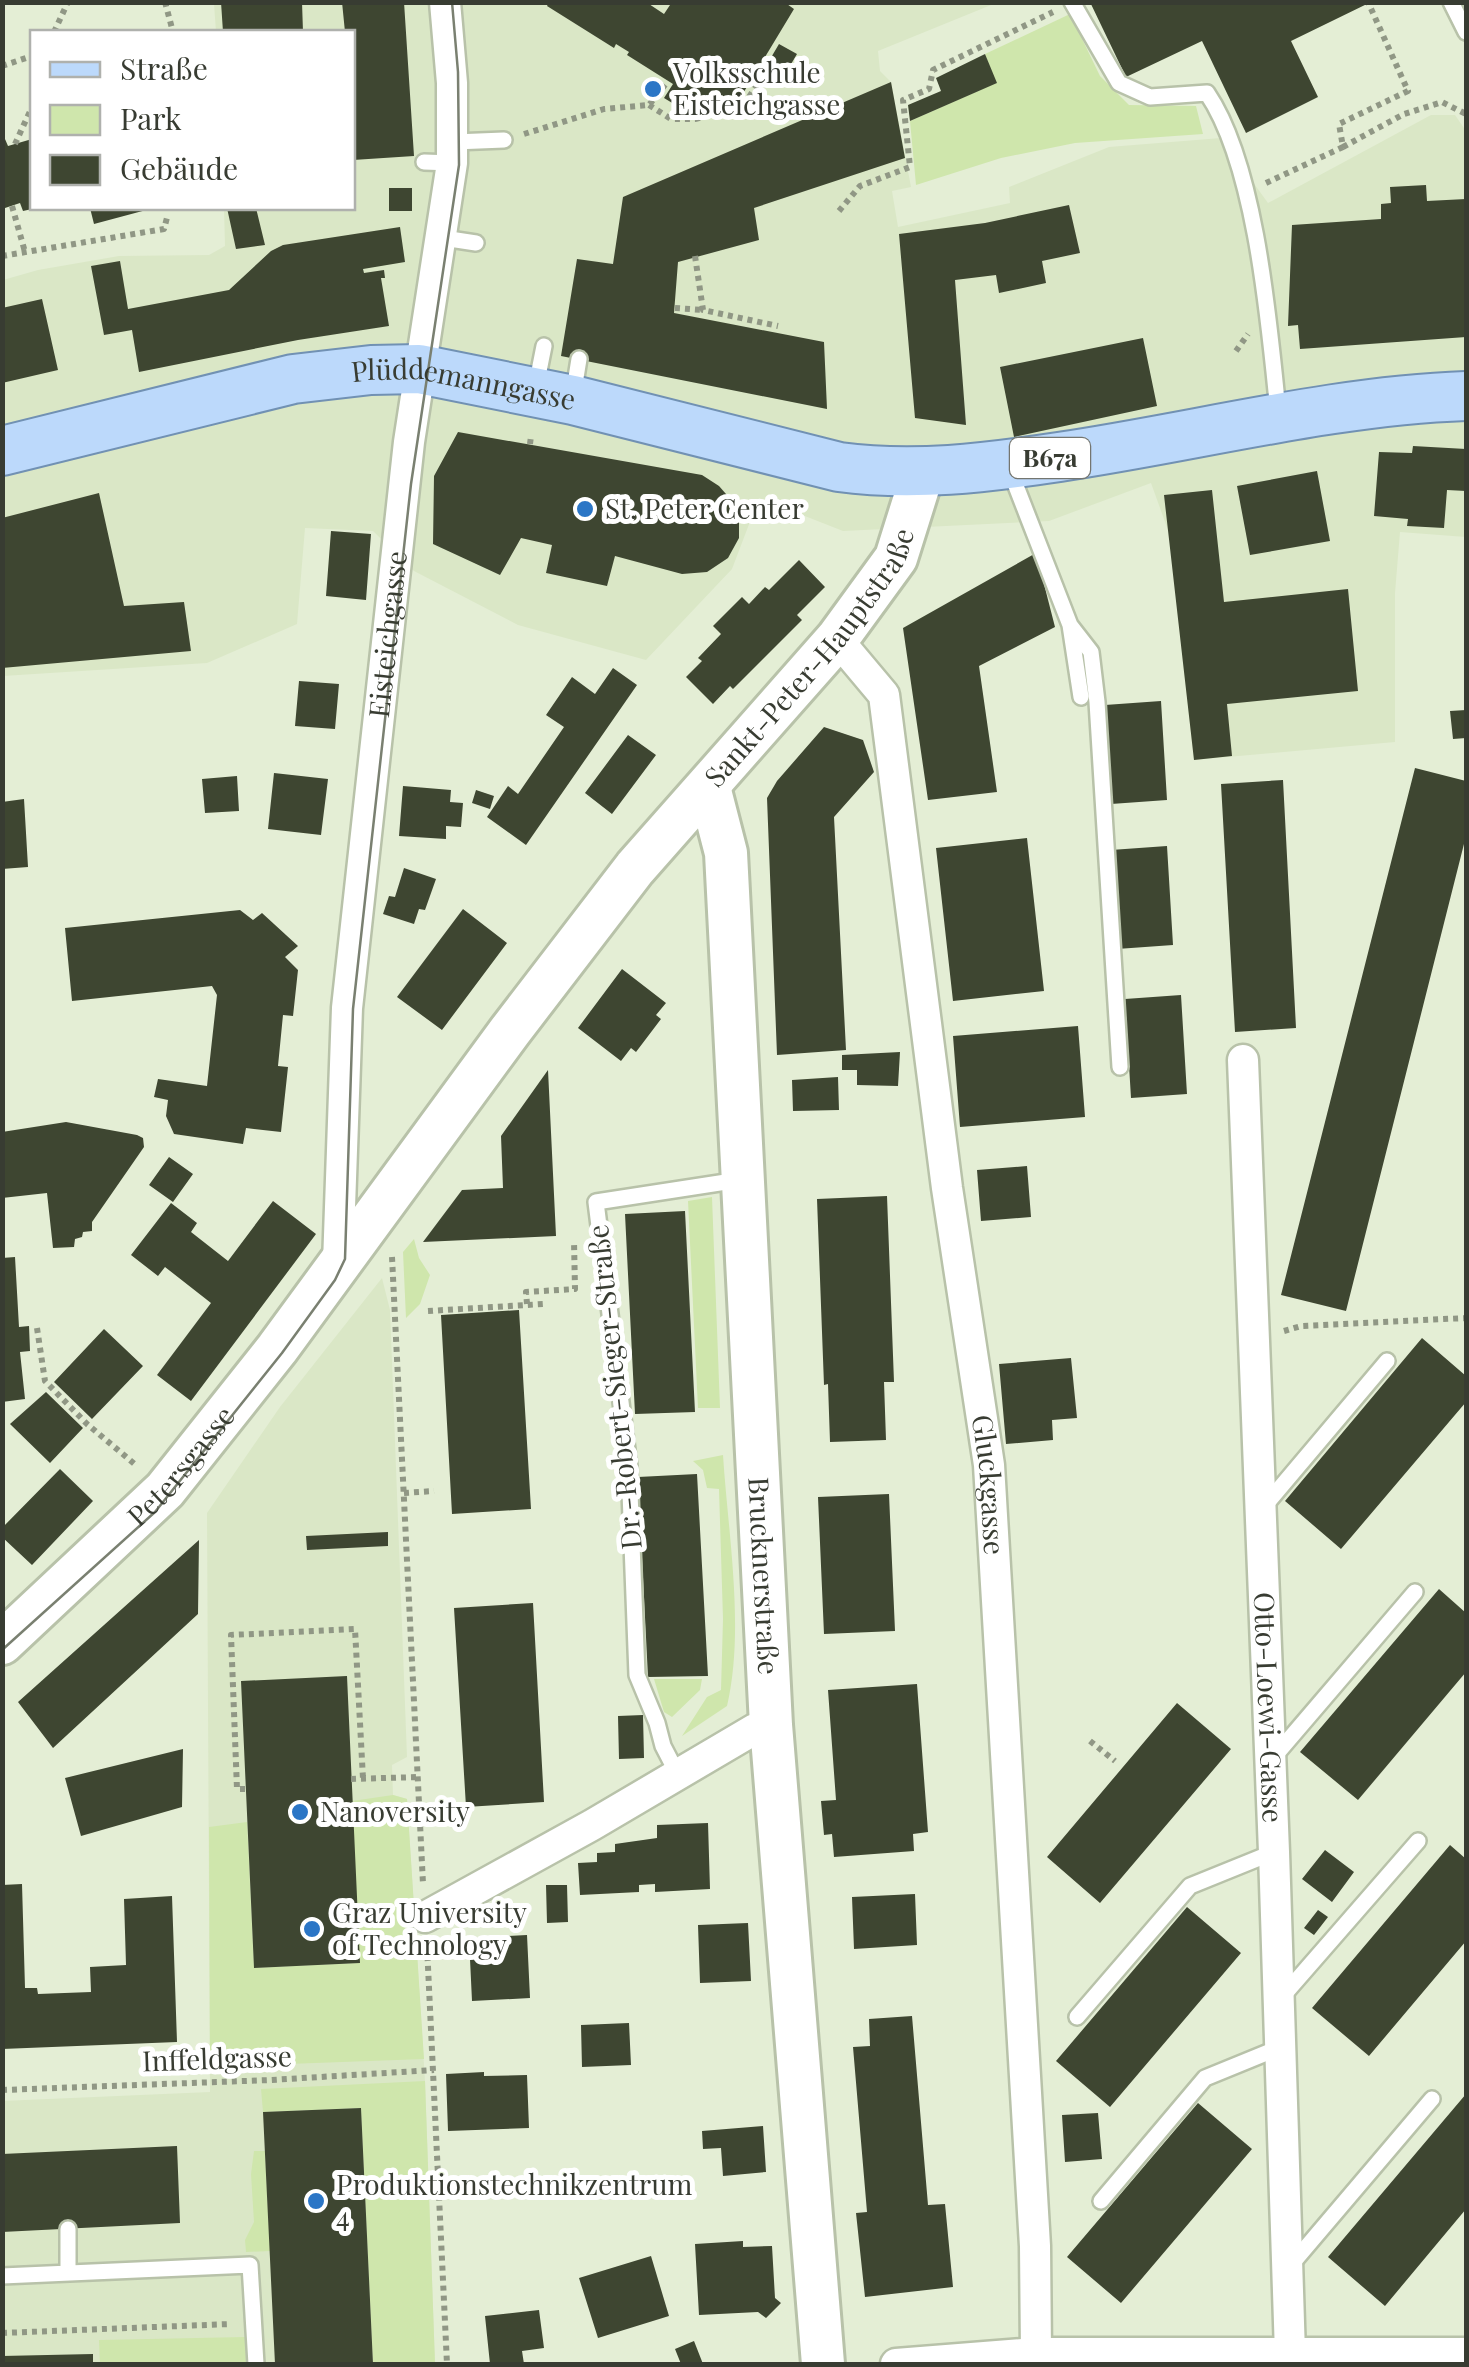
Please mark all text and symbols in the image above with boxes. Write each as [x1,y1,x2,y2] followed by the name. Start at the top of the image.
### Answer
[30,30,355,210] legend
[120,48,208,88] text: Straße
[672,53,841,122] place label: Volksschule Eisteichgasse
[642,78,664,100] marker: Volksschule Eisteichgasse
[120,98,182,138] text: Park
[120,148,238,188] text: Gebäude
[349,349,579,417] street label: Plüddemanngasse
[1010,438,1090,478] road number: B67a
[605,489,804,526] place label: St. Peter Center
[574,498,596,520] marker: St. Peter Center
[695,523,921,794] street label: Sankt-Peter-Hauptstraße
[359,549,414,720] street label: Eisteichgasse
[578,1223,649,1551] street label: Dr.-Robert-Sieger-Straße
[118,1398,242,1533] street label: Petersgasse
[965,1412,1014,1556] street label: Gluckgasse
[741,1476,788,1676] street label: Brucknerstraße
[1247,1591,1293,1823] street label: Otto-Loewi-Gasse
[320,1792,470,1829] place label: Nanoversity
[289,1801,311,1823] marker: Nanoversity
[332,1893,527,1962] place label: Graz University of Technology
[301,1918,323,1940] marker: Graz University of Technology
[141,2036,292,2079] street label: Inffeldgasse
[336,2165,693,2234] place label: Produktionstechnikzentrum 4
[305,2190,327,2212] marker: Produktionstechnikzentrum 4

